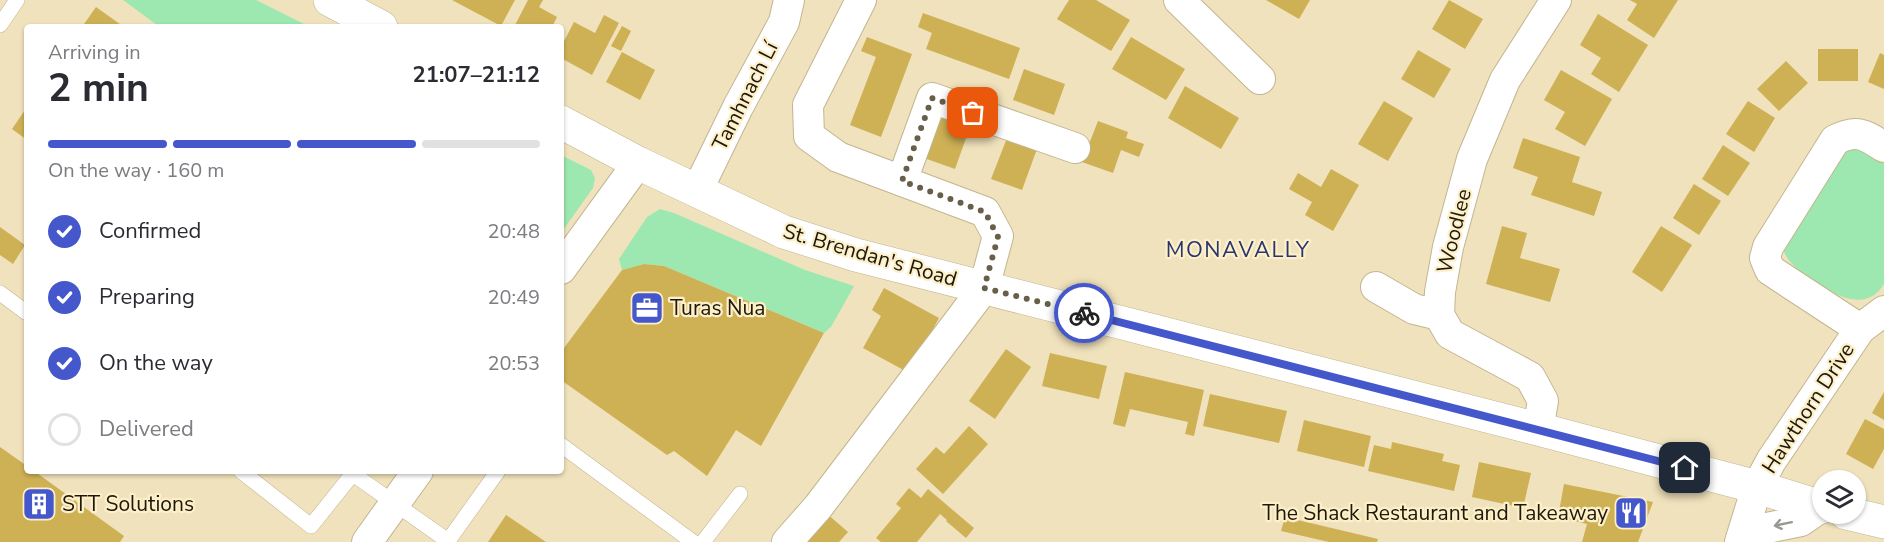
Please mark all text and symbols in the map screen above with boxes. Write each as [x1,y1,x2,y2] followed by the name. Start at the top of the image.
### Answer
[706,36,785,155] street label: Tamhnach Lí
[48,39,141,66] text: Arriving in
[412,60,540,90] text: 21:07–21:12
[48,62,149,115] text: 2 min
[947,87,998,138] pin
[956,96,989,129] icon: bag
[48,157,224,184] text: On the way · 160 m
[1430,186,1478,276] street label: Woodlee
[48,215,81,248] icon: check
[99,216,201,246] text: Confirmed
[780,217,960,293] street label: St. Brendan's Road
[487,218,540,245] text: 20:48
[1166,235,1310,265] district label: MONAVALLY
[48,281,81,314] icon: check
[99,282,195,312] text: Preparing
[1054,283,1114,343] courier
[487,284,540,311] text: 20:49
[629,290,665,326] office icon: Turas Nua
[670,294,765,322] place label: Turas Nua
[1068,297,1101,330] icon: bike
[1755,337,1861,479] street label: Hawthorn Drive
[48,347,81,380] icon: check
[99,348,213,378] text: On the way
[487,350,540,377] text: 20:53
[99,414,194,444] text: Delivered
[1659,442,1710,493] pin
[1668,451,1701,484] icon: home
[1812,470,1866,524] map controls
[1812,470,1866,524] button: layers
[21,486,57,522] building icon: STT Solutions
[62,490,194,518] place label: STT Solutions
[1613,495,1649,531] restaurant icon: The Shack Restaurant and Takeaway
[1262,499,1608,527] place label: The Shack Restaurant and Takeaway
[1774,519,1794,530] one-way arrow

